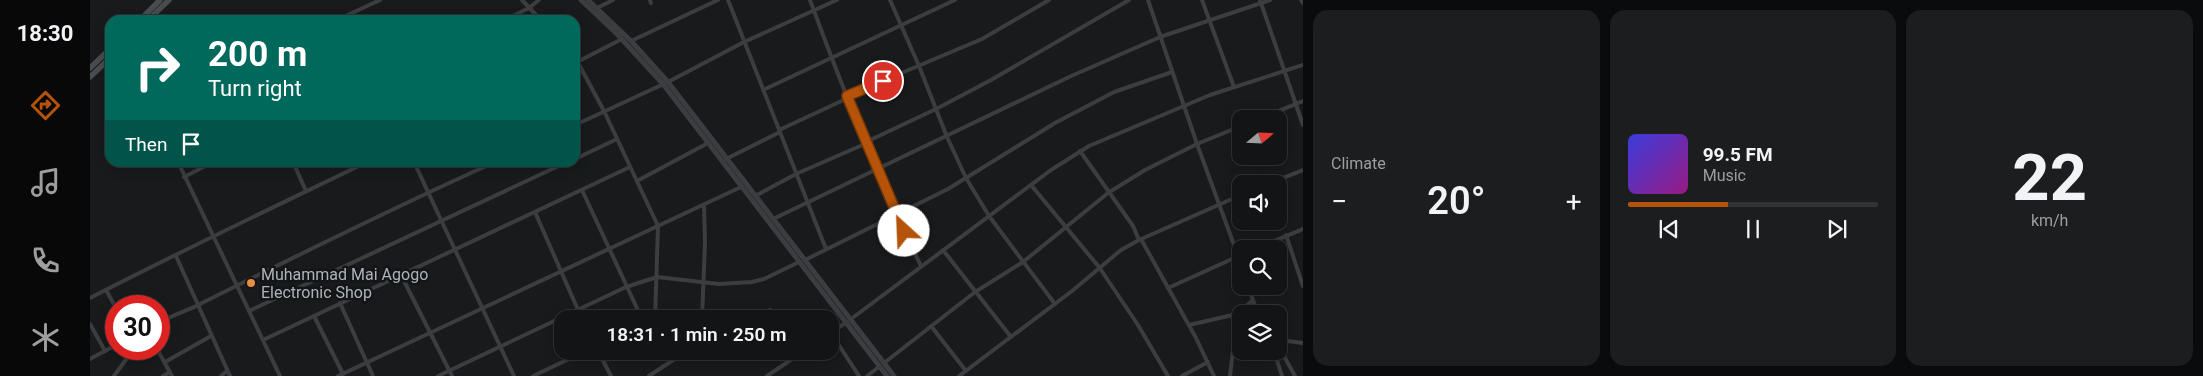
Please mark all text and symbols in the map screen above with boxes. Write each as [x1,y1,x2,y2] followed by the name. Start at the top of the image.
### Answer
[17,21,73,46] text: 18:30
[208,34,307,75] text: 200 m
[125,35,190,100] icon: right
[862,60,904,102] pin
[869,67,897,95] icon: arrive
[208,76,302,101] text: Turn right
[28,88,63,123] icon: directions
[1232,110,1288,165] north arrow
[1232,110,1287,360] map controls
[177,130,205,158] icon: arrive
[125,133,167,156] text: Then
[2012,140,2087,216] text: 22
[1703,143,1773,166] text: 99.5 FM
[1331,154,1386,173] text: Climate
[28,165,63,200] icon: music
[1703,166,1746,185] text: Music
[1232,175,1287,230] button: sound
[1427,179,1485,223] text: 20°
[1331,185,1347,218] text: −
[1566,185,1582,218] text: +
[877,204,929,256] position arrow
[2031,211,2068,230] text: km/h
[1655,215,1683,243] icon: previous
[1739,215,1767,243] icon: pause
[1823,215,1851,243] icon: next
[1232,240,1287,295] button: search
[28,243,63,278] icon: phone
[261,265,428,302] place label: Muhammad Mai Agogo Electronic Shop
[245,277,257,289] marker: Muhammad Mai Agogo Electronic Shop
[105,295,170,360] speed limit sign: 30
[1232,305,1287,360] button: layers
[28,320,63,355] icon: climate
[606,323,787,346] text: 18:31 · 1 min · 250 m

